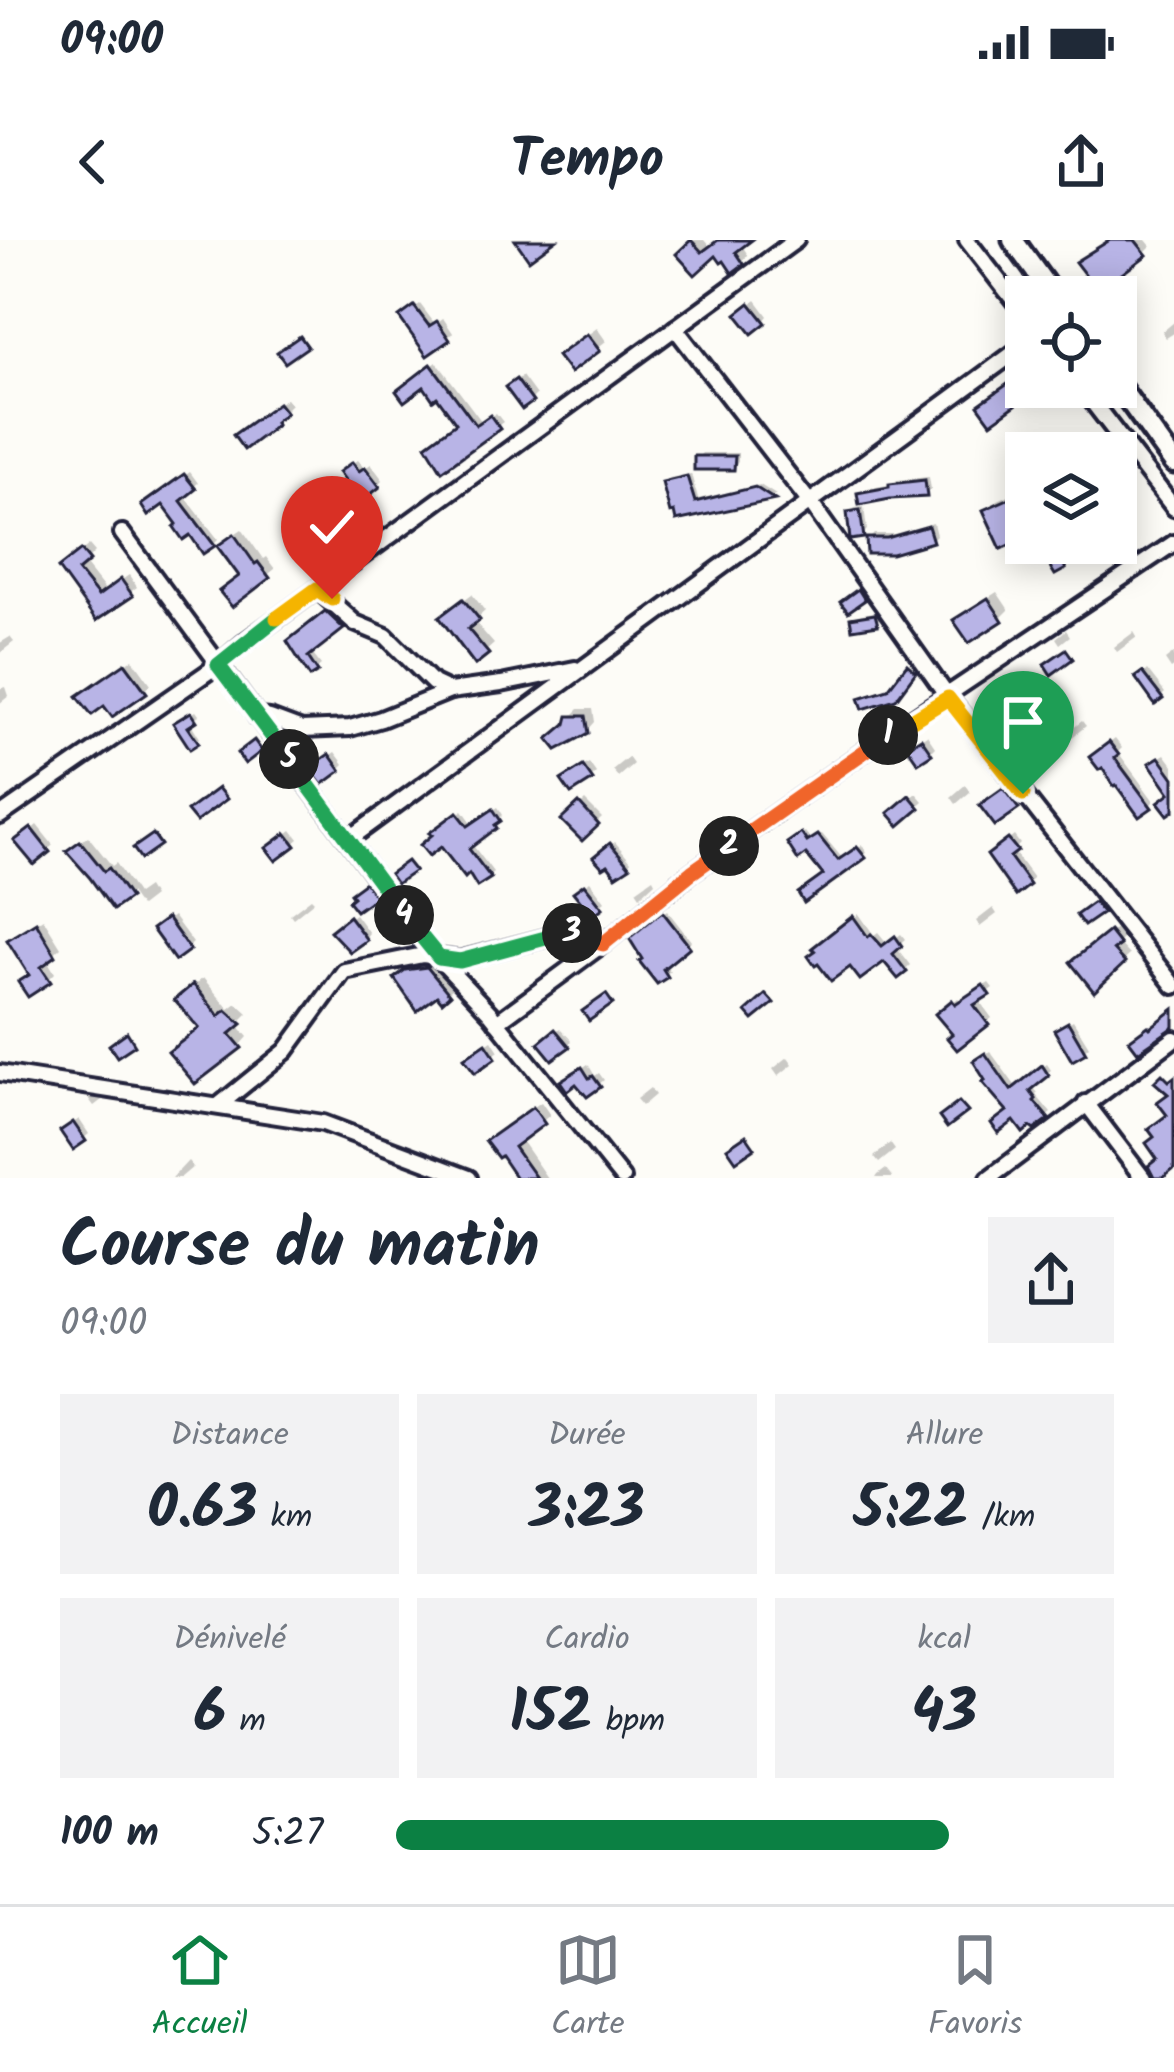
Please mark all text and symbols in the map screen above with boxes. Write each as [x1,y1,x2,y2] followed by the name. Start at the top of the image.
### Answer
[60,6,163,78] text: 09:00
[510,119,664,205] text: Tempo
[60,129,126,195] icon: back
[1048,129,1114,195] icon: share
[1005,276,1137,564] map controls
[1005,276,1137,408] button: locate
[1005,432,1137,564] button: layers
[281,476,383,599] pin
[299,494,365,560] icon: check
[972,671,1074,794] pin
[990,689,1056,755] icon: arrive
[858,705,918,765] pin: 1
[883,708,893,761] text: 1
[259,729,319,789] pin: 5
[281,732,297,785] text: 5
[699,816,759,876] pin: 2
[719,819,739,872] text: 2
[374,885,434,945] pin: 4
[395,888,413,941] text: 4
[542,903,602,963] pin: 3
[563,906,581,959] text: 3
[60,1196,540,1301] text: Course du matin
[988,1217,1114,1343] button: share
[60,1294,147,1356] text: 09:00
[170,1410,289,1463] text: Distance
[548,1410,626,1463] text: Durée
[905,1410,983,1463] text: Allure
[147,1463,257,1559] text: 0.63
[529,1463,645,1559] text: 3:23
[853,1463,969,1559] text: 5:22
[257,1492,312,1545] text: km
[969,1492,1035,1545] text: /km
[173,1614,286,1667] text: Dénivelé
[544,1614,630,1667] text: Cardio
[917,1614,971,1667] text: kcal
[194,1667,226,1763] text: 6
[509,1667,592,1763] text: 152
[912,1667,977,1763] text: 43
[226,1696,266,1749] text: m
[592,1696,665,1749] text: bpm
[60,1804,159,1866] text: 100 m
[252,1804,323,1866] text: 5:27
[152,1927,248,2052] tab: Accueil
[551,1927,625,2052] tab: Carte
[928,1927,1022,2052] tab: Favoris

